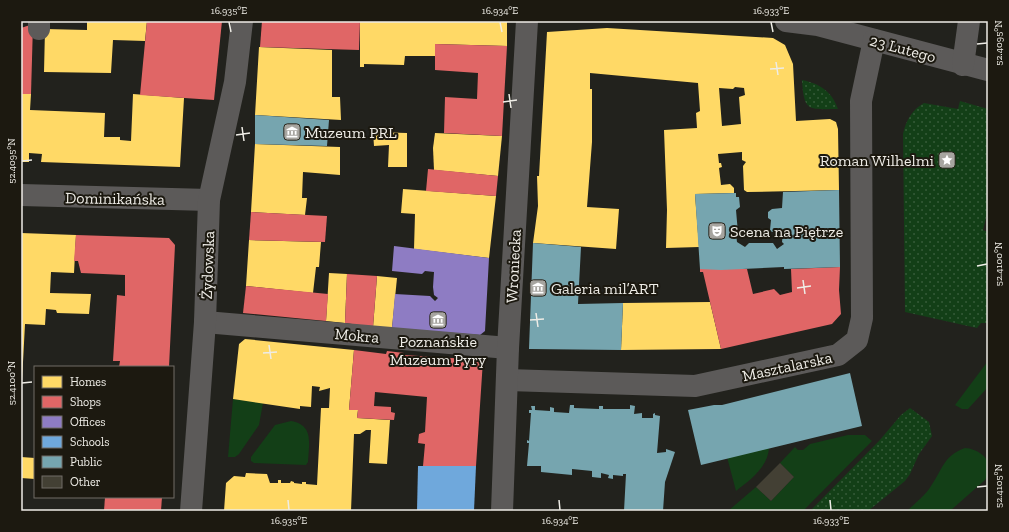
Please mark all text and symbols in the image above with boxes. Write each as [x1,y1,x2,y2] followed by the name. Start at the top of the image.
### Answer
[211,5,247,17] text: 16.935°E
[482,5,518,17] text: 16.934°E
[753,5,789,17] text: 16.933°E
[993,20,1005,66] text: 52.4095°N
[868,31,938,66] street label: 23 Lutego
[282,122,302,142] museum icon: Muzeum PRL
[305,123,397,142] place label: Muzeum PRL
[6,138,18,184] text: 52.4095°N
[937,150,957,170] place icon: Roman Wilhelmi
[820,151,935,170] place label: Roman Wilhelmi
[65,188,165,209] street label: Dominikańska
[707,221,727,241] theatre icon: Scena na Piętrze
[730,222,843,241] place label: Scena na Piętrze
[502,228,525,303] street label: Wroniecka
[197,230,218,300] street label: Żydowska
[993,241,1005,286] text: 52.4100°N
[528,278,548,298] museum icon: Galeria mil’ART
[551,279,659,298] place label: Galeria mil’ART
[428,310,448,330] museum icon: Poznańskie Muzeum Pyry
[334,324,380,347] street label: Mokra
[390,332,487,369] place label: Poznańskie Muzeum Pyry
[740,348,834,385] street label: Masztalarska
[6,360,18,405] text: 52.4100°N
[34,366,174,498] legend
[70,375,106,389] text: Homes
[70,395,101,409] text: Shops
[70,415,106,429] text: Offices
[70,435,109,449] text: Schools
[70,455,103,469] text: Public
[993,463,1005,508] text: 52.4105°N
[70,475,101,489] text: Other
[271,515,307,527] text: 16.935°E
[542,515,578,527] text: 16.934°E
[813,515,849,527] text: 16.933°E

